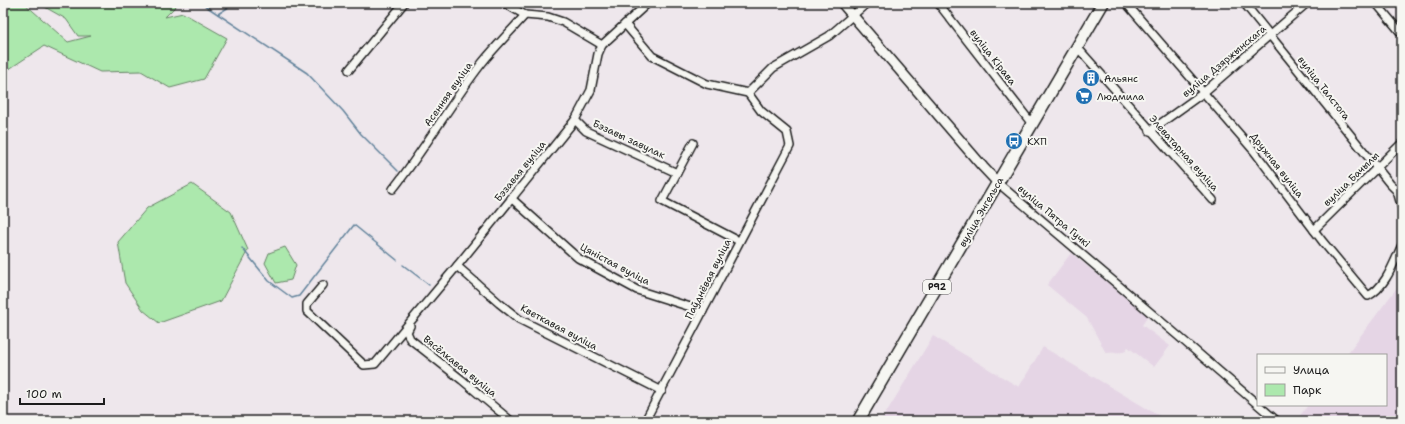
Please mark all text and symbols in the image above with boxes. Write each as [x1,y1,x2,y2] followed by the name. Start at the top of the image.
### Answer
[1179,22,1269,100] street label: вуліца Дзяржынскага
[967,26,1019,88] street label: вуліца Кірава
[1295,53,1353,123] street label: вуліца Талстога
[421,59,475,129] street label: Асенняя вуліца
[1081,68,1101,88] building icon: Альянс
[1104,72,1138,85] place label: Альянс
[1074,86,1094,106] supermarket icon: Людмила
[1097,90,1145,103] place label: Людмила
[1147,112,1222,194] street label: Элеватарная вуліца
[591,117,668,162] street label: Бэзавы завулак
[1248,130,1307,201] street label: Дружная вуліца
[1004,131,1024,151] bus stop icon: КХП
[1027,135,1047,148] place label: КХП
[491,137,549,204] street label: Бэзавая вуліца
[1320,149,1382,209] street label: вуліца Бачылы
[956,174,1007,249] street label: вуліца Энгельса
[1015,182,1093,250] street label: вуліца Пятра Гучкі
[682,236,734,321] street label: Паўднёвая вуліца
[578,240,653,288] street label: Цяністая вуліца
[923,280,951,294] road number: Р92
[518,301,600,353] street label: Кветкавая вуліца
[421,332,500,400] street label: Вясёлкавая вуліца
[1257,354,1387,406] legend
[1293,362,1330,378] text: Улица
[20,380,104,406] scale bar
[1293,382,1322,398] text: Парк
[26,386,62,402] text: 100 m

